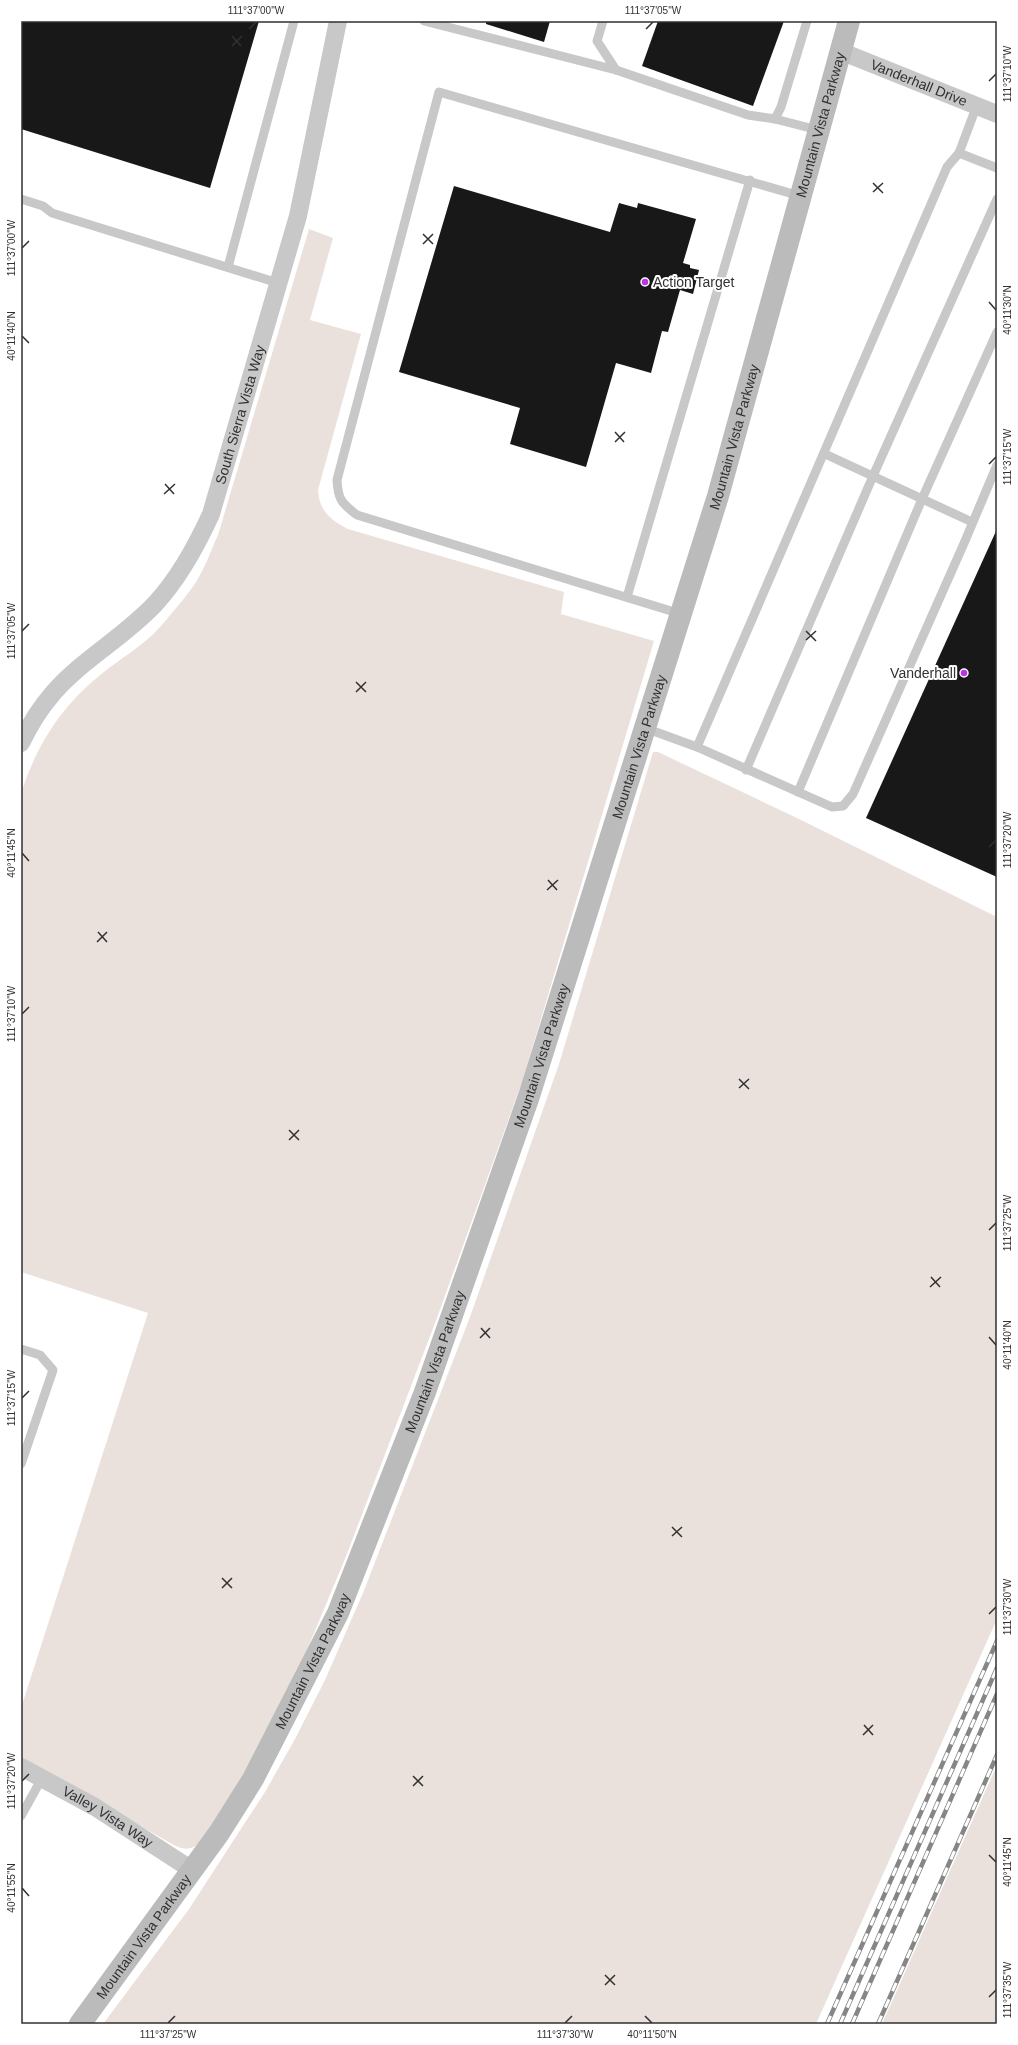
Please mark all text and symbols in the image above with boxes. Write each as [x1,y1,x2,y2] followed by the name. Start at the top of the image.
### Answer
[228,5,285,16] text: 111°37'00"W
[625,5,682,16] text: 111°37'05"W
[1002,45,1013,102] text: 111°37'10"W
[793,50,848,199] street label: Mountain Vista Parkway
[868,56,970,109] street label: Vanderhall Drive
[6,219,17,276] text: 111°37'00"W
[653,274,735,290] place label: Action Target
[640,277,650,287] marker: Action Target
[1002,285,1013,335] text: 40°11'30"N
[6,311,17,361] text: 40°11'40"N
[212,343,268,486] street label: South Sierra Vista Way
[706,363,762,512] street label: Mountain Vista Parkway
[1002,428,1013,485] text: 111°37'15"W
[6,602,17,659] text: 111°37'05"W
[890,665,956,681] place label: Vanderhall
[959,668,969,678] marker: Vanderhall
[609,673,669,821] street label: Mountain Vista Parkway
[1002,811,1013,868] text: 111°37'20"W
[6,828,17,878] text: 40°11'45"N
[511,982,572,1130] street label: Mountain Vista Parkway
[6,985,17,1042] text: 111°37'10"W
[1002,1194,1013,1251] text: 111°37'25"W
[402,1288,468,1435] street label: Mountain Vista Parkway
[1002,1320,1013,1370] text: 40°11'40"N
[6,1369,17,1426] text: 111°37'15"W
[1002,1578,1013,1635] text: 111°37'30"W
[272,1591,353,1732] street label: Mountain Vista Parkway
[6,1752,17,1809] text: 111°37'20"W
[60,1783,156,1851] street label: Valley Vista Way
[1002,1837,1013,1887] text: 40°11'45"N
[6,1863,17,1913] text: 40°11'55"N
[93,1871,194,2002] street label: Mountain Vista Parkway
[1002,1961,1013,2018] text: 111°37'35"W
[140,2029,197,2040] text: 111°37'25"W
[537,2029,594,2040] text: 111°37'30"W
[627,2029,677,2040] text: 40°11'50"N

